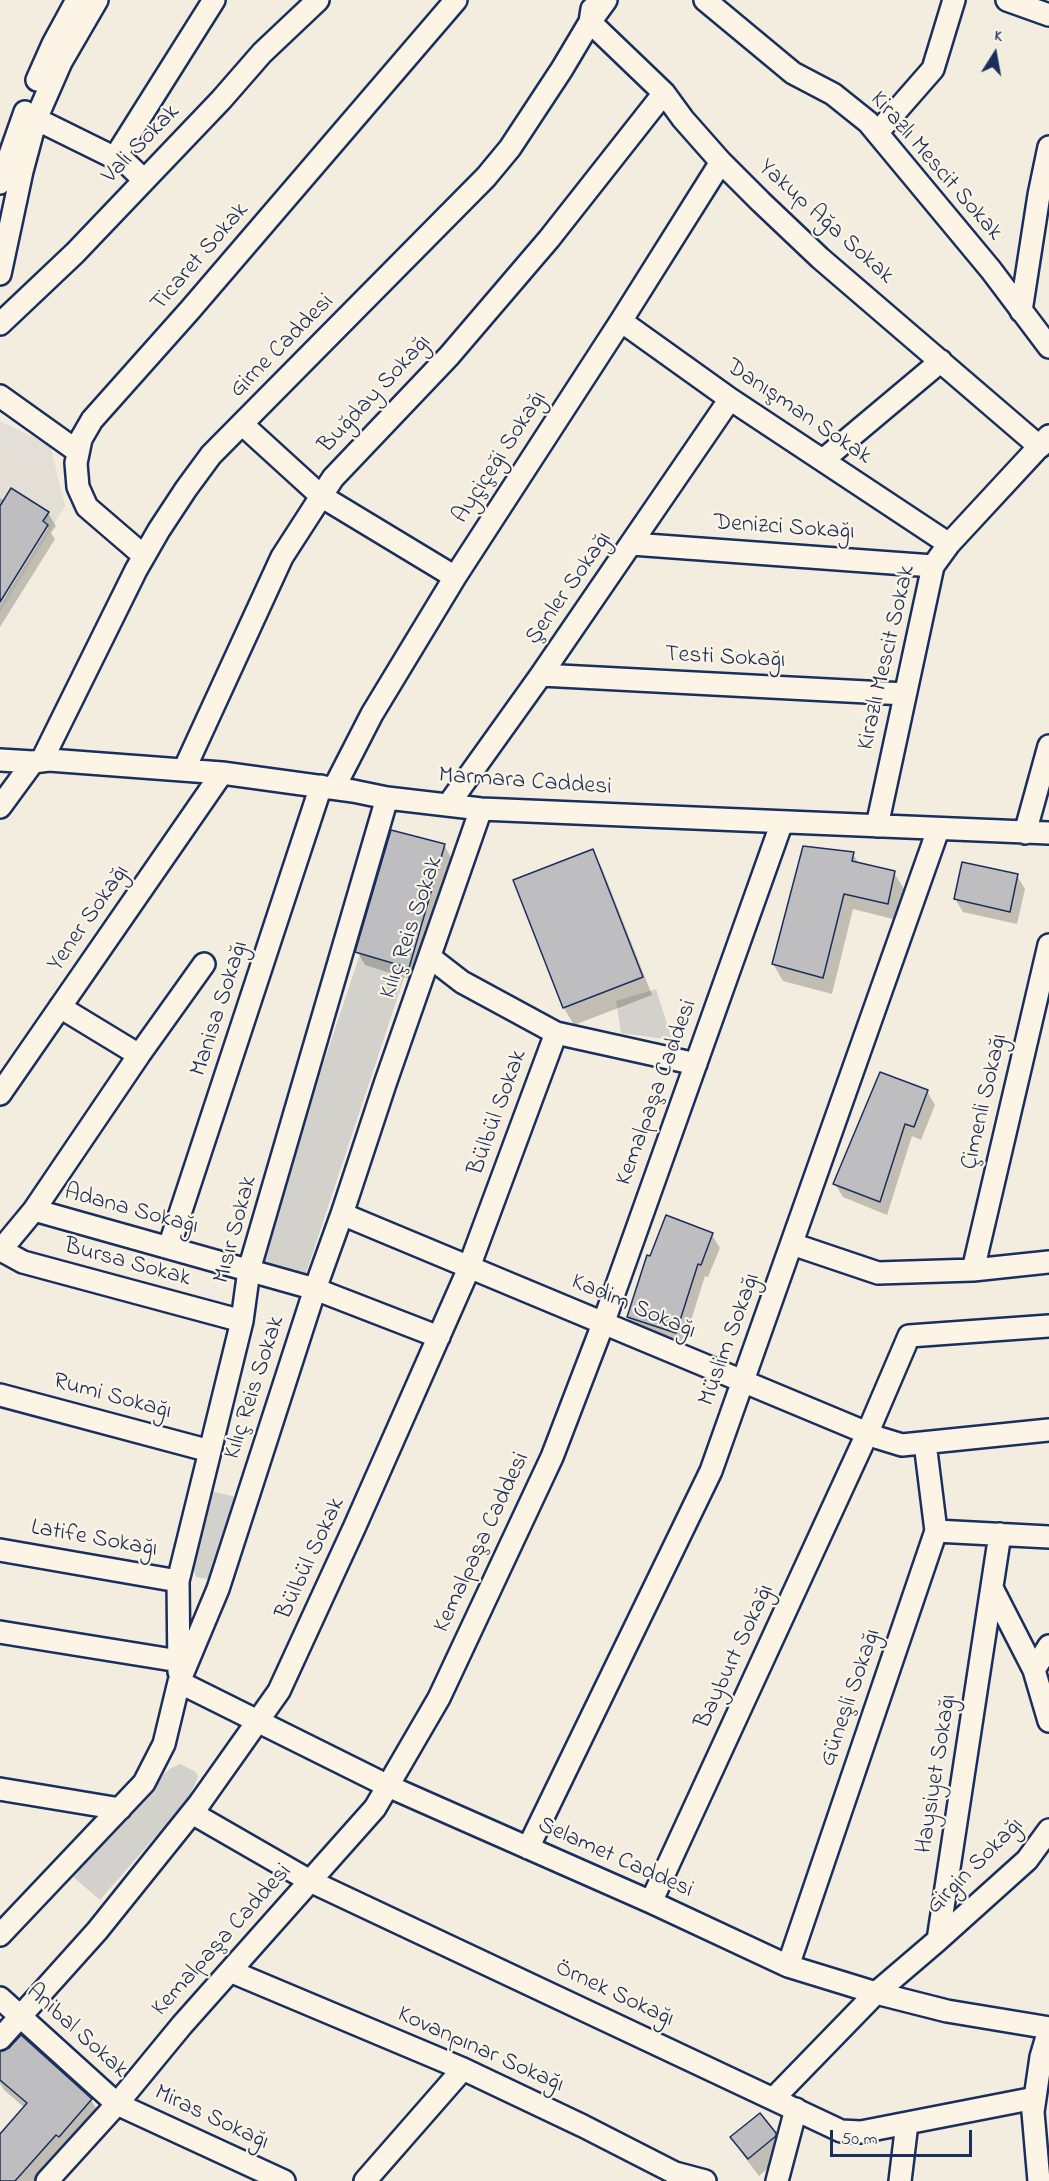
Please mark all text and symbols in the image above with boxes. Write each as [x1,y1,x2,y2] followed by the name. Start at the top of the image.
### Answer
[965,24,1025,84] north arrow
[992,24,1005,49] text: K
[862,86,1008,248] street label: Kirazlı Mescit Sokak
[97,99,187,191] street label: Vali Sokak
[751,154,899,292] street label: Yakup Ağa Sokak
[146,198,256,318] street label: Ticaret Sokak
[225,289,341,405] street label: Girne Caddesi
[314,330,438,460] street label: Buğday Sokağı
[720,354,876,472] street label: Danışman Sokak
[448,386,554,530] street label: Ayçiçeği Sokağı
[713,510,855,548] street label: Denizci Sokağı
[520,527,620,651] street label: Şenler Sokağı
[853,563,923,753] street label: Kirazlı Mescit Sokak
[664,641,786,677] street label: Testi Sokağı
[438,763,612,803] street label: Marmara Caddesi
[375,853,451,1003] street label: Kılıç Reis Sokak
[43,860,137,978] street label: Yener Sokağı
[186,938,256,1080] street label: Manisa Sokağı
[611,996,705,1190] street label: Kemalpaşa Caddesi
[956,1031,1016,1173] street label: Çimenli Sokağı
[463,1046,535,1180] street label: Bülbül Sokak
[209,1173,265,1287] street label: Mısır Sokak
[61,1179,201,1243] street label: Adana Sokağı
[61,1233,193,1295] street label: Bursa Sokak
[566,1269,700,1347] street label: Kadim Sokağı
[694,1270,768,1410] street label: Müslim Sokağı
[219,1313,293,1463] street label: Kılıç Reis Sokak
[50,1368,174,1428] street label: Rumi Sokağı
[429,1448,537,1638] street label: Kemalpaşa Caddesi
[271,1493,353,1625] street label: Bülbül Sokak
[29,1515,159,1565] street label: Latife Sokağı
[690,1580,782,1734] street label: Bayburt Sokağı
[815,1625,889,1771] street label: Güneşli Sokağı
[911,1692,965,1856] street label: Haysiyet Sokağı
[533,1812,697,1906] street label: Selamet Caddesi
[921,1812,1031,1922] street label: Girgin Sokağı
[147,1859,299,2023] street label: Kemalpaşa Caddesi
[550,1955,678,2035] street label: Örnek Sokağı
[19,1979,133,2085] street label: Anibal Sokak
[392,2001,568,2101] street label: Kovanpınar Sokağı
[149,2080,273,2158] street label: Miras Sokağı
[833,2118,976,2156] scale bar
[841,2127,878,2153] text: 50 m

